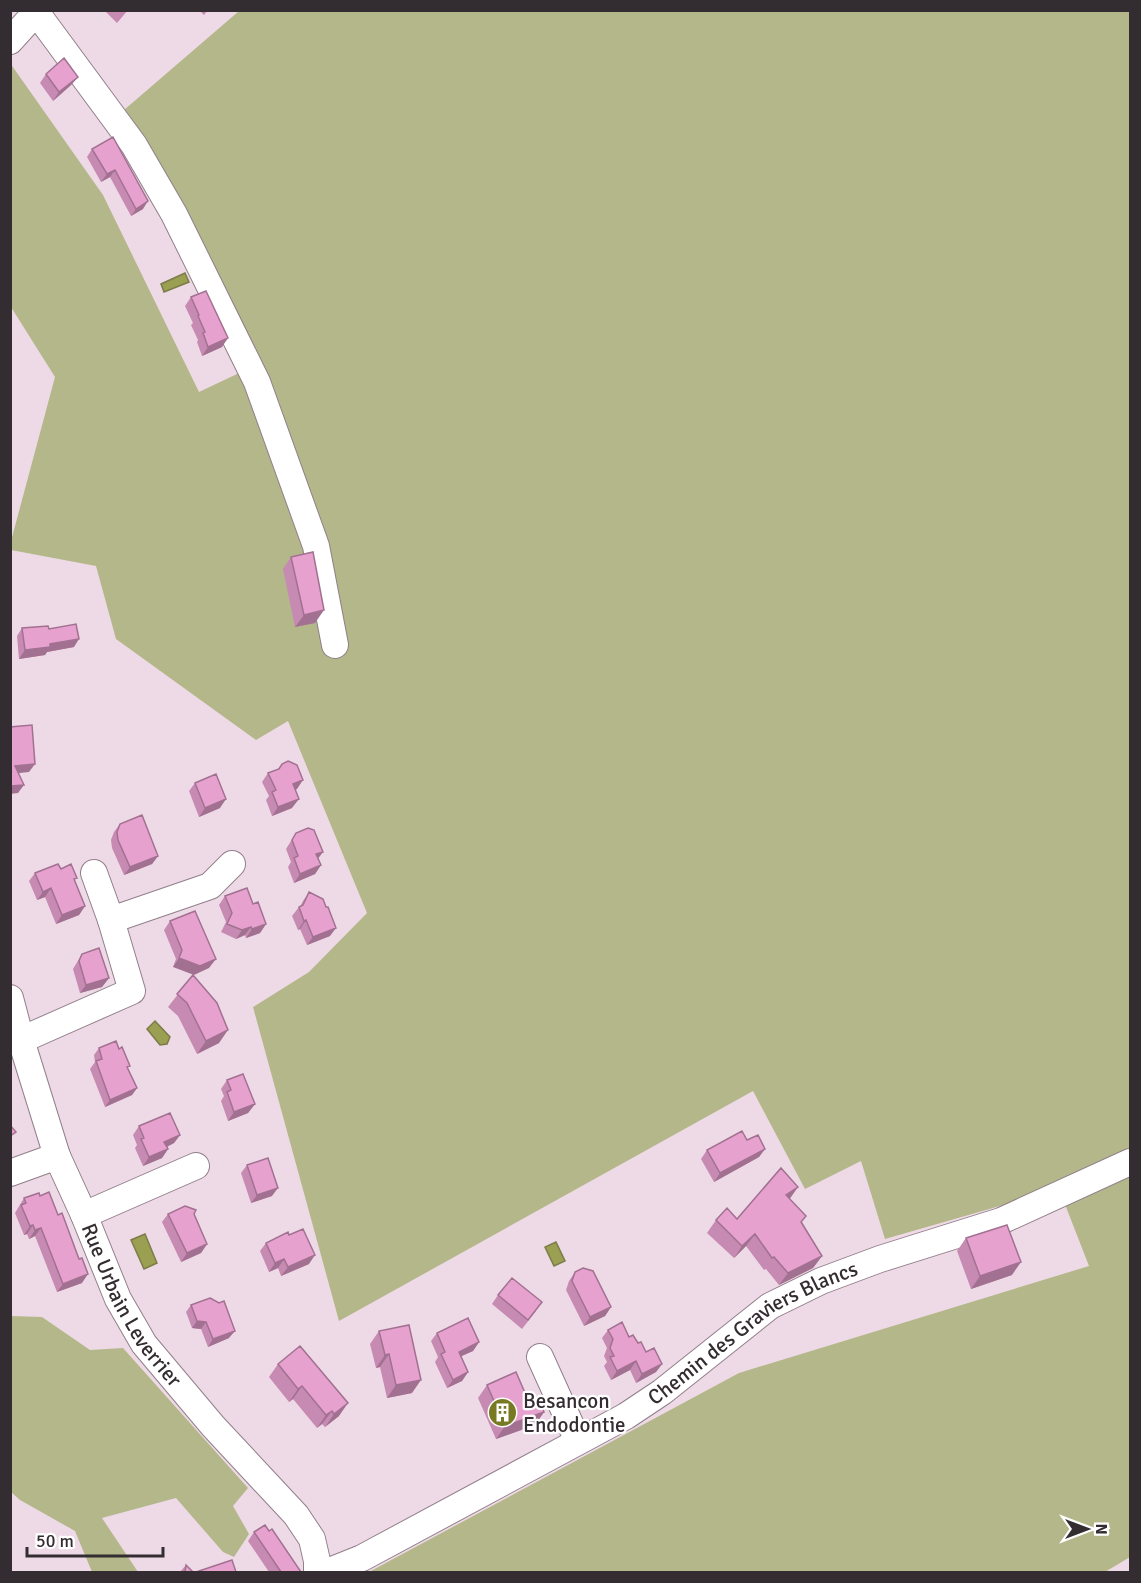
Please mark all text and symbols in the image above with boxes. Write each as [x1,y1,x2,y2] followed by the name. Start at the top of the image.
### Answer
[76,1219,187,1392] street label: Rue Urbain Leverrier
[643,1256,861,1411] street label: Chemin des Graviers Blancs
[523,1388,626,1438] place label: Besancon Endodontie
[486,1397,518,1429] building icon: Besancon Endodontie
[1057,1499,1117,1559] north arrow
[27,1520,164,1558] scale bar
[1091,1523,1111,1535] text: N
[36,1530,74,1552] text: 50 m

